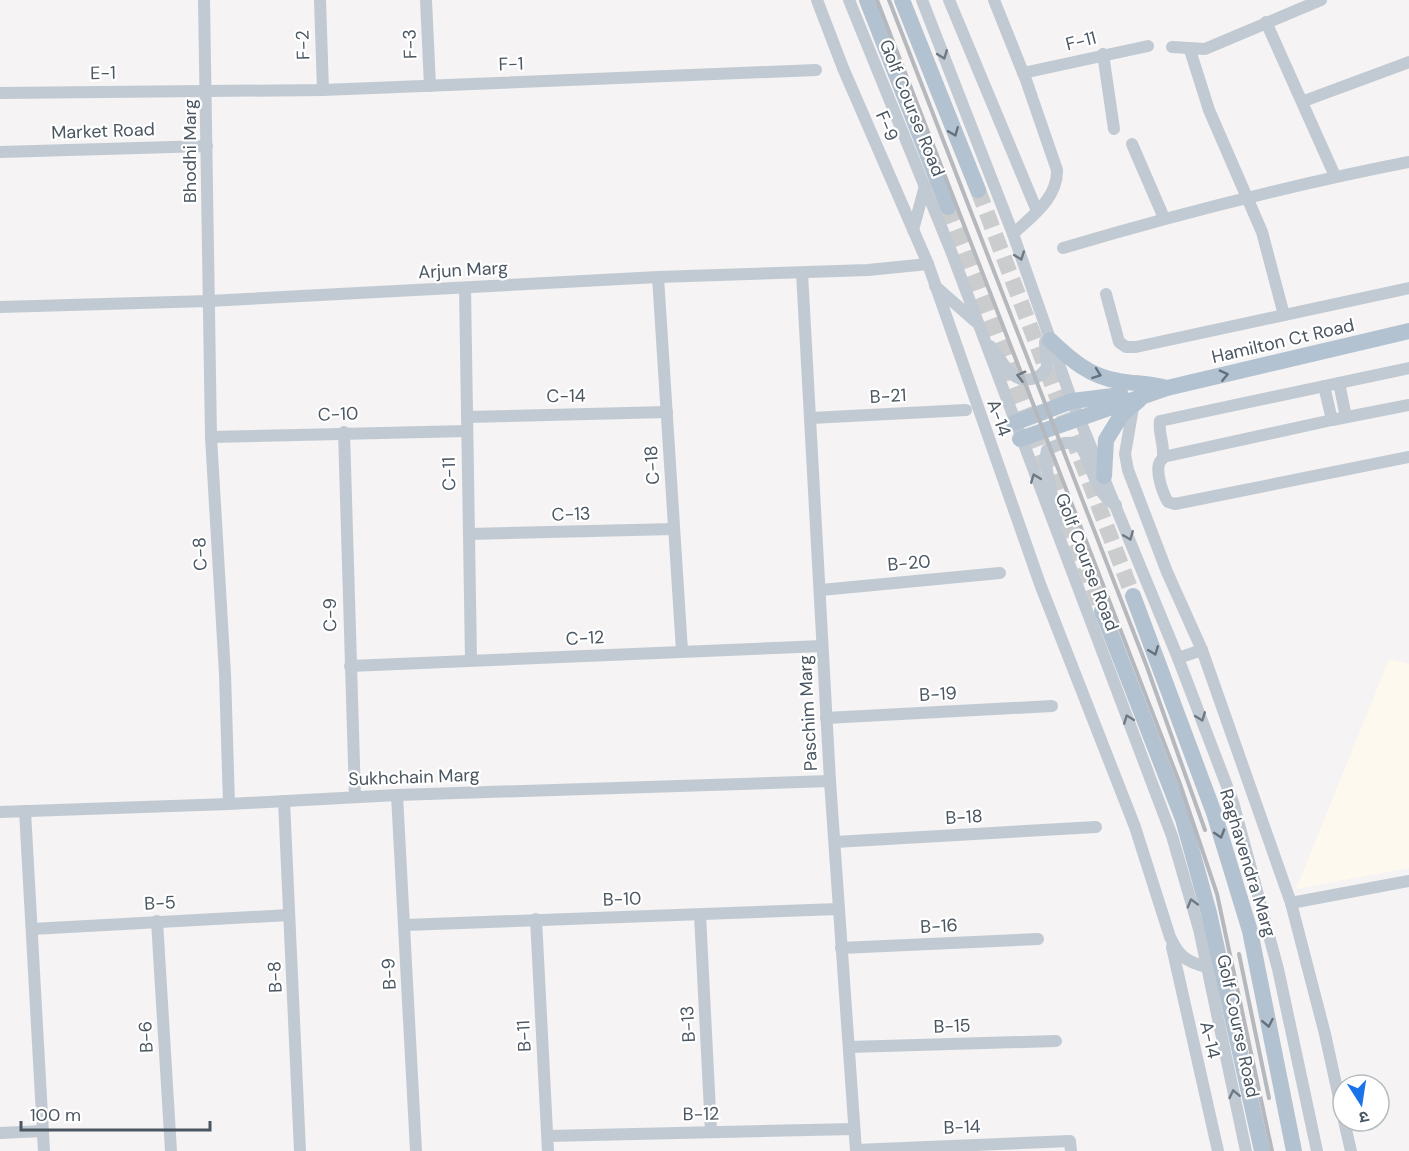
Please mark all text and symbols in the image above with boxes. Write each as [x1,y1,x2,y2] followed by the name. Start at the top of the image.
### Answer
[1063,26,1099,56] street label: F-11
[397,29,423,59] street label: F-3
[290,30,316,60] street label: F-2
[874,36,950,180] street label: Golf Course Road
[936,48,948,59] one-way arrow
[498,52,524,76] street label: F-1
[90,61,116,85] street label: E-1
[178,99,202,203] street label: Bhodhi Marg
[870,107,904,145] street label: F-9
[51,117,155,145] street label: Market Road
[947,127,960,137] one-way arrow
[1013,250,1026,261] one-way arrow
[418,256,508,284] street label: Arjun Marg
[1209,313,1357,369] street label: Hamilton Ct Road
[1091,367,1102,380] one-way arrow
[1219,369,1229,382] one-way arrow
[1016,371,1026,384] one-way arrow
[869,383,907,409] street label: B-21
[546,384,586,408] street label: C-14
[981,396,1017,440] street label: A-14
[317,401,359,427] street label: C-10
[639,445,665,485] street label: C-18
[437,457,461,491] street label: C-11
[1030,474,1043,484] one-way arrow
[1050,490,1124,634] street label: Golf Course Road
[551,501,591,527] street label: C-13
[1122,530,1134,541] one-way arrow
[187,537,213,571] street label: C-8
[886,549,932,577] street label: B-20
[318,598,342,632] street label: C-9
[565,625,605,651] street label: C-12
[1147,644,1159,655] one-way arrow
[793,654,823,772] street label: Paschim Marg
[919,681,957,707] street label: B-19
[1193,711,1206,722] one-way arrow
[1122,715,1135,725] one-way arrow
[348,763,480,791] street label: Sukhchain Marg
[1214,786,1282,940] street label: Raghavendra Marg
[945,804,983,830] street label: B-18
[1213,828,1225,839] one-way arrow
[602,886,642,912] street label: B-10
[144,890,176,916] street label: B-5
[1187,898,1199,909] one-way arrow
[920,913,958,939] street label: B-16
[1211,952,1265,1100] street label: Golf Course Road
[376,957,402,991] street label: B-9
[262,961,288,993] street label: B-8
[675,1005,701,1043] street label: B-13
[933,1013,971,1039] street label: B-15
[1261,1018,1274,1028] one-way arrow
[511,1019,537,1053] street label: B-11
[1194,1019,1226,1061] street label: A-14
[133,1020,159,1054] street label: B-6
[1331,1073,1391,1133] north arrow
[1228,1089,1241,1099] one-way arrow
[21,1094,210,1132] scale bar
[683,1102,719,1126] street label: B-12
[30,1103,81,1127] text: 100 m
[1357,1106,1371,1129] text: उ
[943,1114,981,1140] street label: B-14

